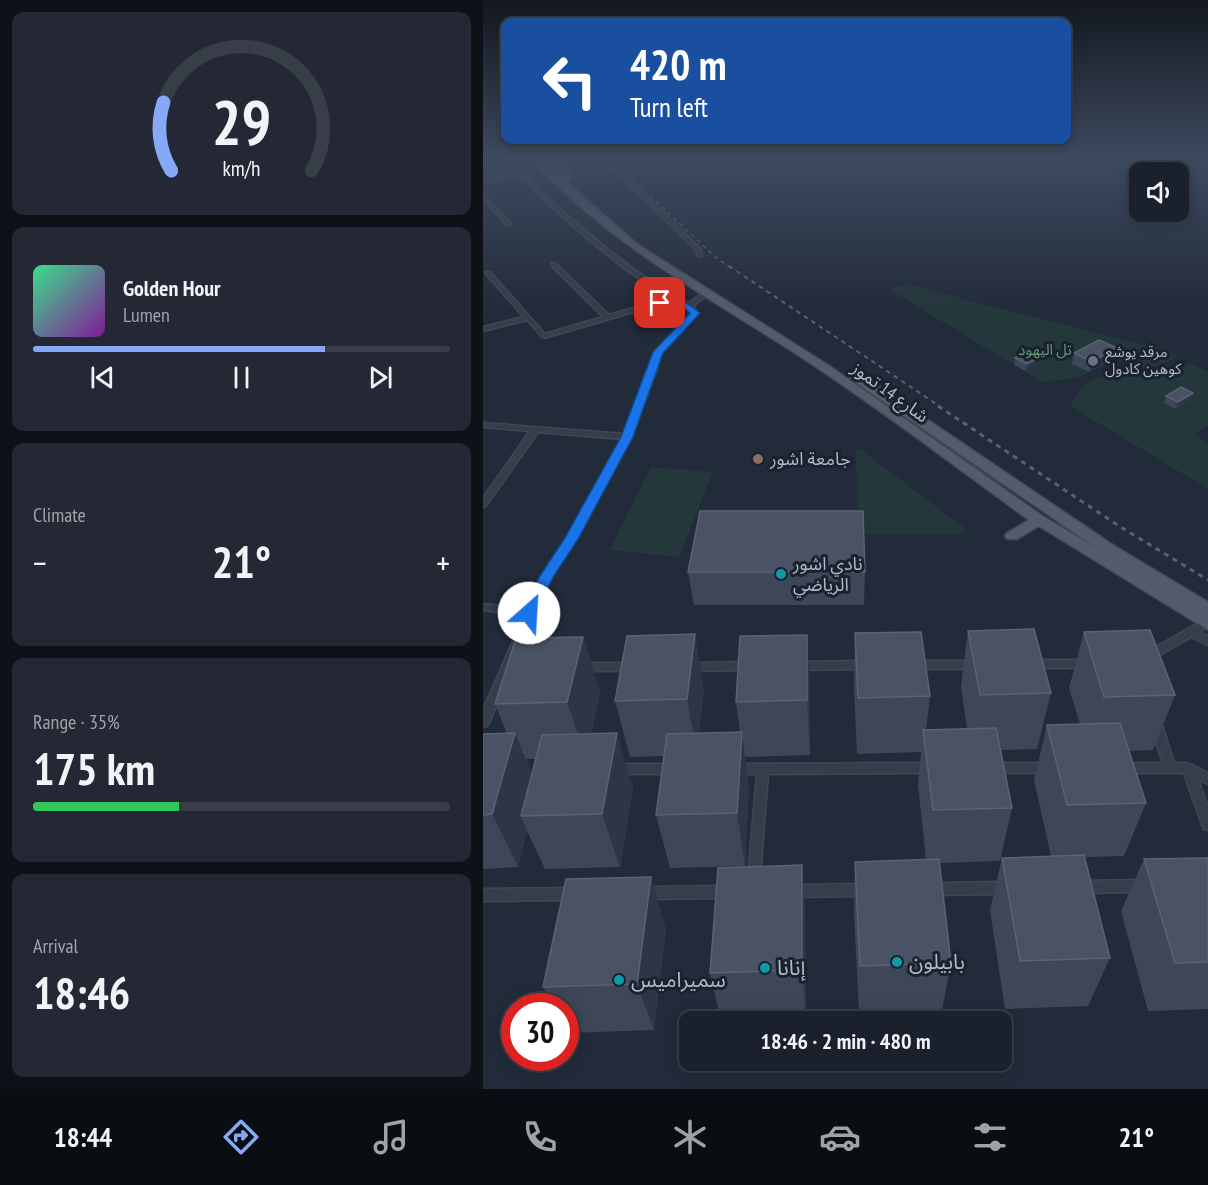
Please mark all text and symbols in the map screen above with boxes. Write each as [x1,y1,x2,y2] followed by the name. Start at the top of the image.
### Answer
[630,37,727,92] text: 420 m
[531,42,609,120] icon: left
[212,81,271,162] text: 29
[630,90,708,124] text: Turn left
[222,154,261,182] text: km/h
[1129,162,1189,222] map controls
[1129,162,1189,222] button: sound
[123,274,221,302] text: Golden Hour
[634,277,685,328] pin
[643,286,676,319] icon: arrive
[123,302,170,328] text: Lumen
[1018,340,1072,359] park label: تل اليهود
[1105,342,1182,378] place label: مرقد يوشع كوهين كادول
[1086,354,1100,368] marker: مرقد يوشع كوهين كادول
[845,355,933,430] street label: شارع 14 تموز
[86,361,119,394] icon: previous
[225,361,258,394] icon: pause
[364,361,397,394] icon: next
[769,447,851,470] place label: جامعة اشور
[751,452,765,466] marker: جامعة اشور
[33,502,86,528] text: Climate
[212,532,271,590] text: 21°
[33,541,47,584] text: −
[436,541,450,584] text: +
[792,552,863,598] place label: نادي اشور الرياضي
[774,567,788,581] marker: نادي اشور الرياضي
[497,581,561,645] position arrow
[33,709,120,735] text: Range · 35%
[33,739,155,797] text: 175 km
[33,933,78,959] text: Arrival
[909,948,965,975] place label: بابيلون
[777,954,806,981] place label: إنانا
[890,955,904,969] marker: بابيلون
[758,961,772,975] marker: إنانا
[33,963,130,1021] text: 18:46
[631,966,726,993] place label: سميراميس
[612,973,626,987] marker: سميراميس
[501,993,579,1071] speed limit sign: 30
[760,1027,931,1055] text: 18:46 · 2 min · 480 m
[220,1116,262,1158] icon: directions
[370,1116,412,1158] icon: music
[519,1116,561,1158] icon: phone
[669,1116,711,1158] icon: climate
[819,1116,861,1158] icon: car
[969,1116,1011,1158] icon: filters
[54,1120,112,1154] text: 18:44
[1118,1120,1154,1154] text: 21°

